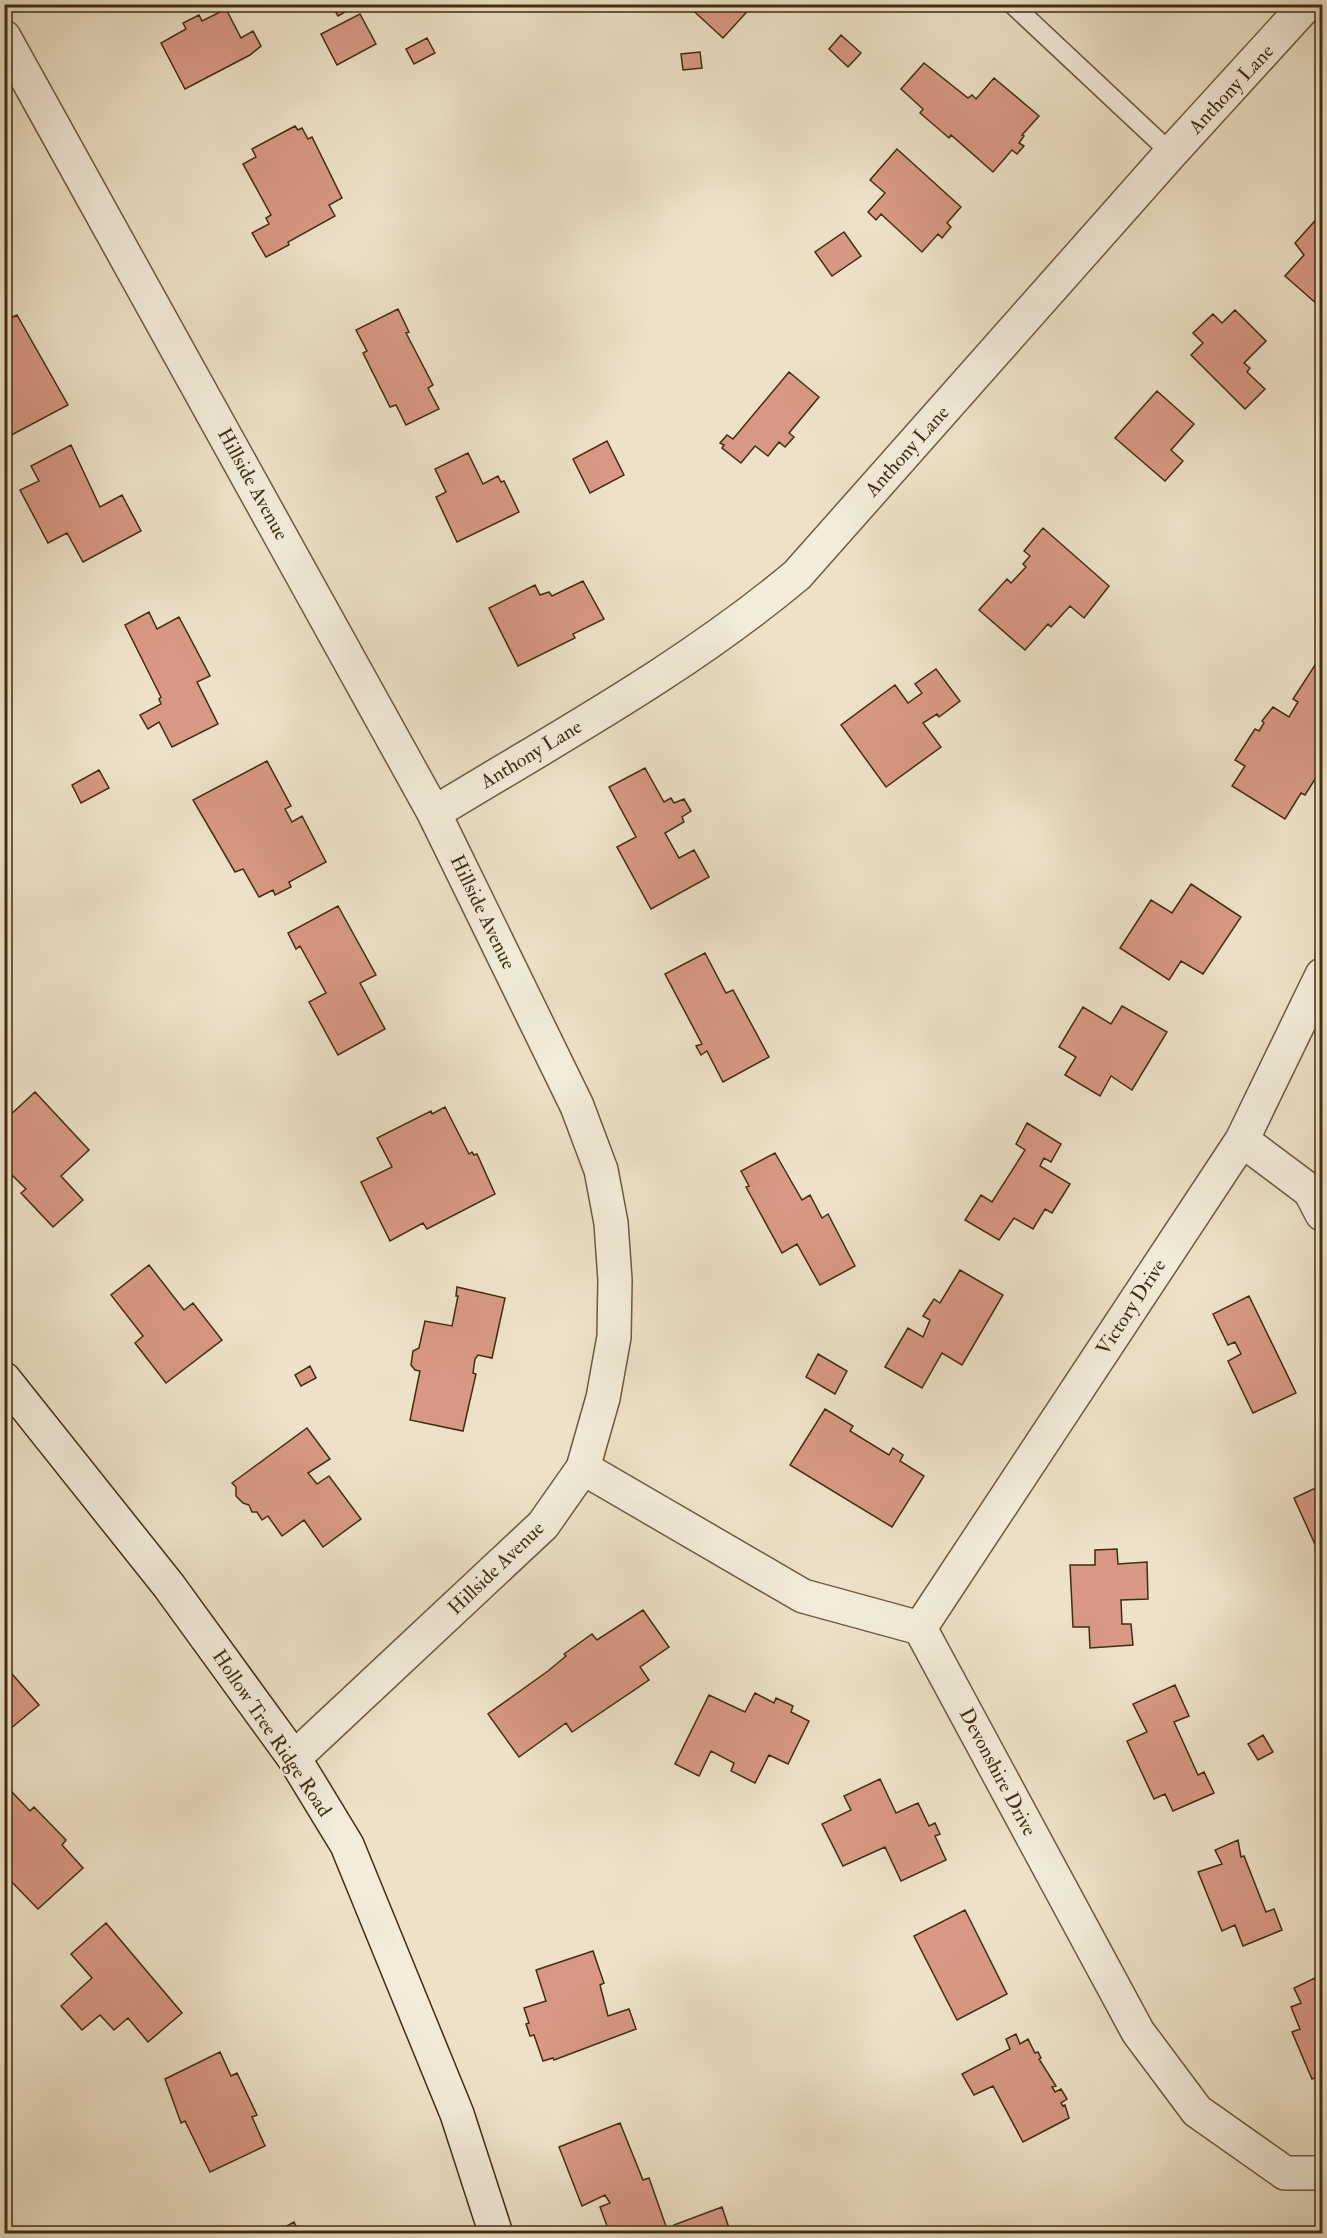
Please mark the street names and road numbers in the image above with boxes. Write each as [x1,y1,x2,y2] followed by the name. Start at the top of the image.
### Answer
[1182,39,1279,140] street label: Anthony Lane
[859,400,954,502] street label: Anthony Lane
[212,424,294,544] street label: Hillside Avenue
[475,714,586,795] street label: Anthony Lane
[445,851,521,973] street label: Hillside Avenue
[1091,1254,1171,1360] street label: Victory Drive
[443,1516,549,1620] street label: Hillside Avenue
[207,1645,337,1822] street label: Hollow Tree Ridge Road
[954,1704,1042,1840] street label: Devonshire Drive

